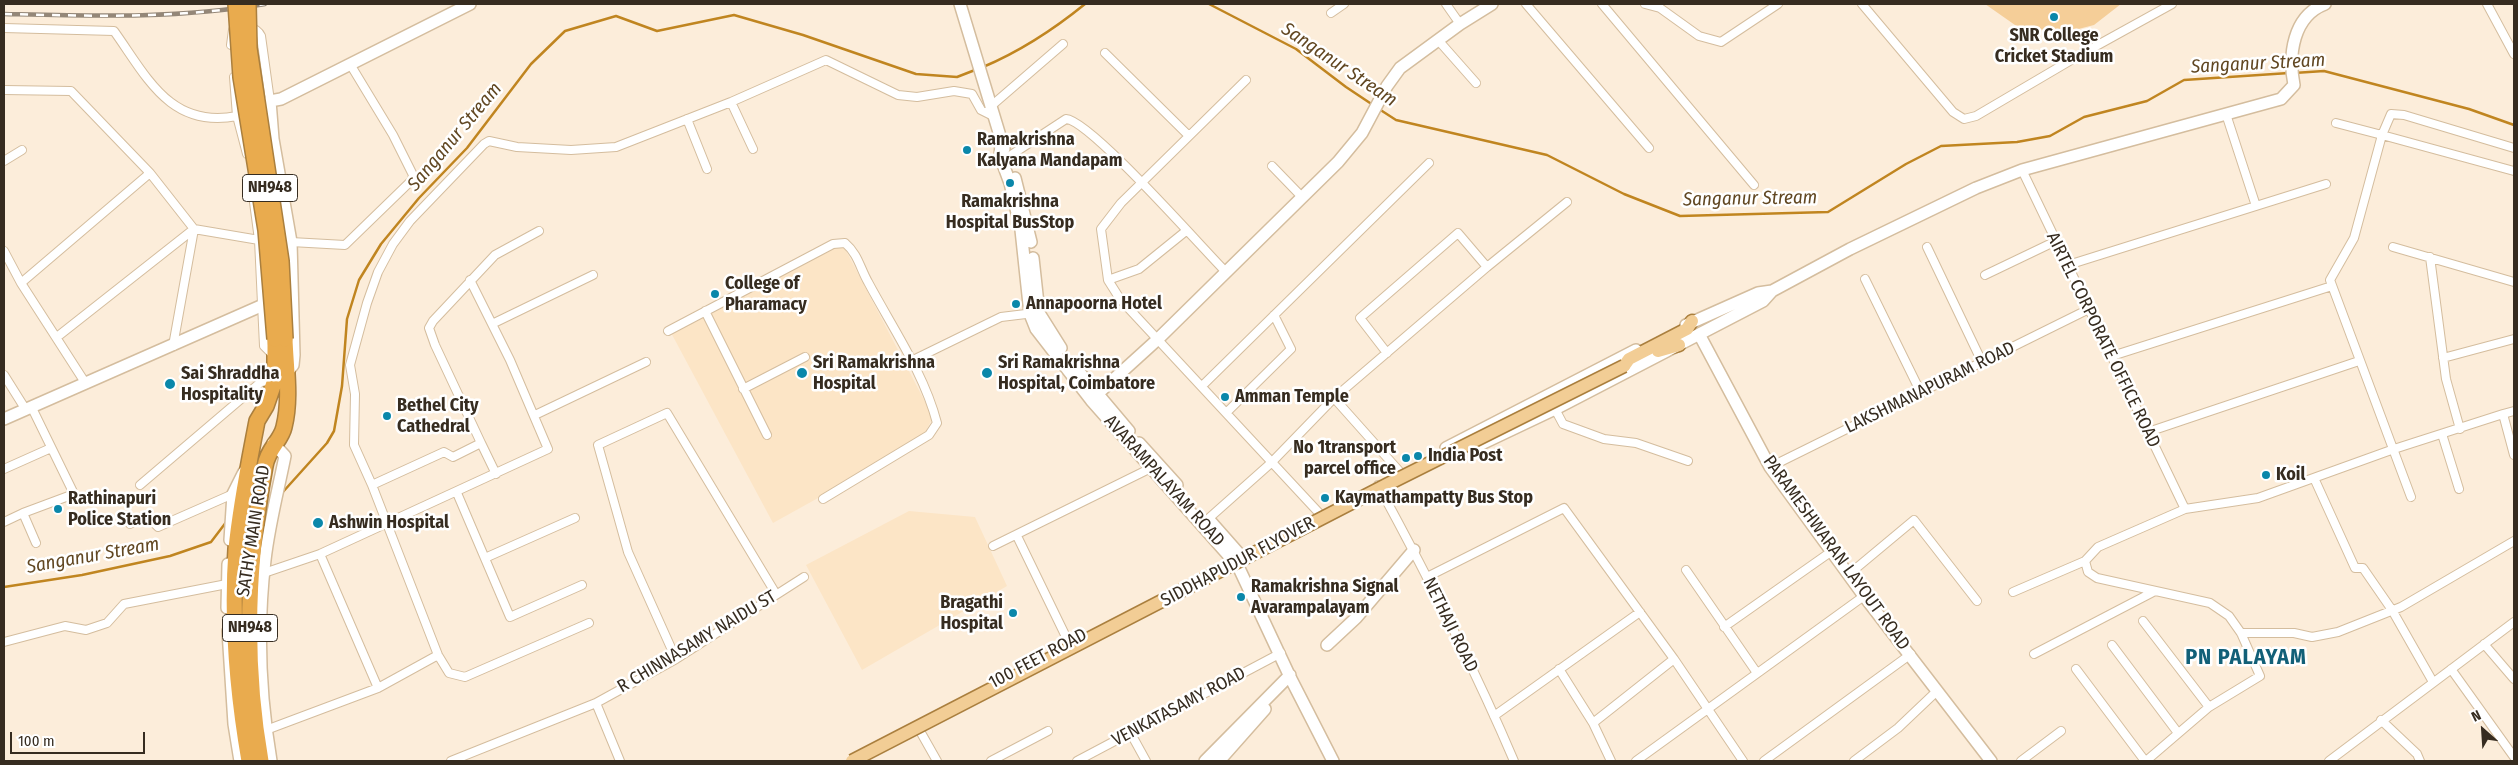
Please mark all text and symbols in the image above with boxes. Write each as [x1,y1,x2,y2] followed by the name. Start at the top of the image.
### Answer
[2048,11,2060,23] marker: SNR College Cricket Stadium
[1277,18,1401,112] water label: Sanganur Stream
[1995,25,2113,68] place label: SNR College Cricket Stadium
[2190,49,2326,79] water label: Sanganur Stream
[403,78,507,196] water label: Sanganur Stream
[977,129,1122,172] place label: Ramakrishna Kalyana Mandapam
[961,144,973,156] marker: Ramakrishna Kalyana Mandapam
[242,174,298,202] road number: NH948
[1004,177,1016,189] marker: Ramakrishna Hospital BusStop
[1683,186,1817,212] water label: Sanganur Stream
[946,191,1074,233] place label: Ramakrishna Hospital BusStop
[2041,229,2165,451] street label: AIRTEL CORPORATE OFFICE ROAD
[725,273,807,316] place label: College of Pharamacy
[709,288,721,300] marker: College of Pharamacy
[1026,293,1162,315] place label: Annapoorna Hotel
[1010,298,1022,310] marker: Annapoorna Hotel
[1842,337,2018,439] street label: LAKSHMANAPURAM ROAD
[813,352,935,394] place label: Sri Ramakrishna Hospital
[998,352,1155,394] place label: Sri Ramakrishna Hospital, Coimbatore
[181,363,279,406] place label: Sai Shraddha Hospitality
[795,366,809,380] marker: Sri Ramakrishna Hospital
[980,366,994,380] marker: Sri Ramakrishna Hospital, Coimbatore
[163,377,177,391] marker: Sai Shraddha Hospitality
[1235,386,1349,408] place label: Amman Temple
[1219,391,1231,403] marker: Amman Temple
[397,395,479,438] place label: Bethel City Cathedral
[381,410,393,422] marker: Bethel City Cathedral
[1099,411,1229,551] street label: AVARAMPALAYAM ROAD
[1293,437,1396,479] place label: No 1transport parcel office
[1428,445,1503,467] place label: India Post
[1412,450,1424,462] marker: India Post
[1758,451,1914,655] street label: PARAMESHWARAN LAYOUT ROAD
[1400,452,1412,464] marker: No 1transport parcel office
[233,464,275,598] street label: SATHY MAIN ROAD
[2276,464,2305,486] place label: Koil
[2260,469,2272,481] marker: Koil
[1335,487,1533,509] place label: Kaymathampatty Bus Stop
[68,488,171,530] place label: Rathinapuri Police Station
[1319,492,1331,504] marker: Kaymathampatty Bus Stop
[52,503,64,515] marker: Rathinapuri Police Station
[329,512,449,534] place label: Ashwin Hospital
[1157,512,1319,612] street label: SIDDHAPUDUR FLYOVER
[311,516,325,530] marker: Ashwin Hospital
[25,533,161,579] water label: Sanganur Stream
[1418,574,1482,676] street label: NETHAJI ROAD
[1251,576,1398,618] place label: Ramakrishna Signal Avarampalayam
[614,586,780,698] street label: R CHINNASAMY NAIDU ST
[1235,591,1247,603] marker: Ramakrishna Signal Avarampalayam
[940,592,1003,634] place label: Bragathi Hospital
[1007,607,1019,619] marker: Bragathi Hospital
[222,614,278,641] road number: NH948
[985,624,1091,694] street label: 100 FEET ROAD
[2184,645,2308,671] district label: PN PALAYAM
[1108,663,1250,751] street label: VENKATASAMY ROAD
[2458,705,2508,755] north arrow
[2469,707,2484,726] text: N
[12,722,148,754] scale bar
[18,732,55,750] text: 100 m

